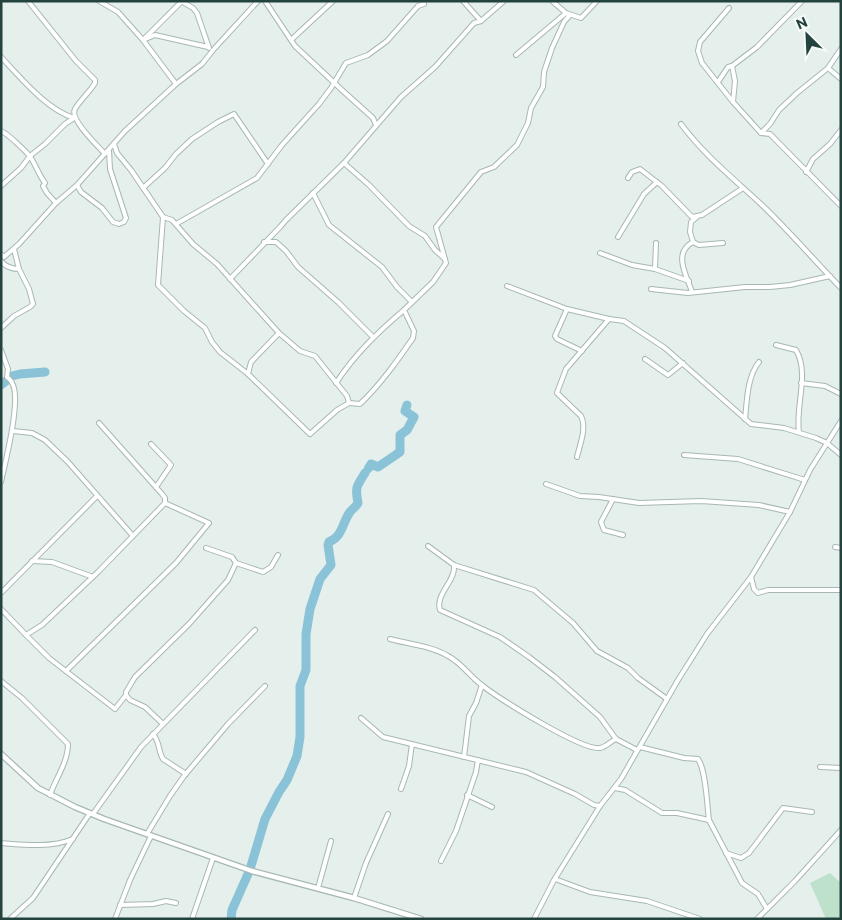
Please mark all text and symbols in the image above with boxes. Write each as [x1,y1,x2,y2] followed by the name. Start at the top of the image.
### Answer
[782,10,832,60] north arrow
[793,13,810,33] text: N

